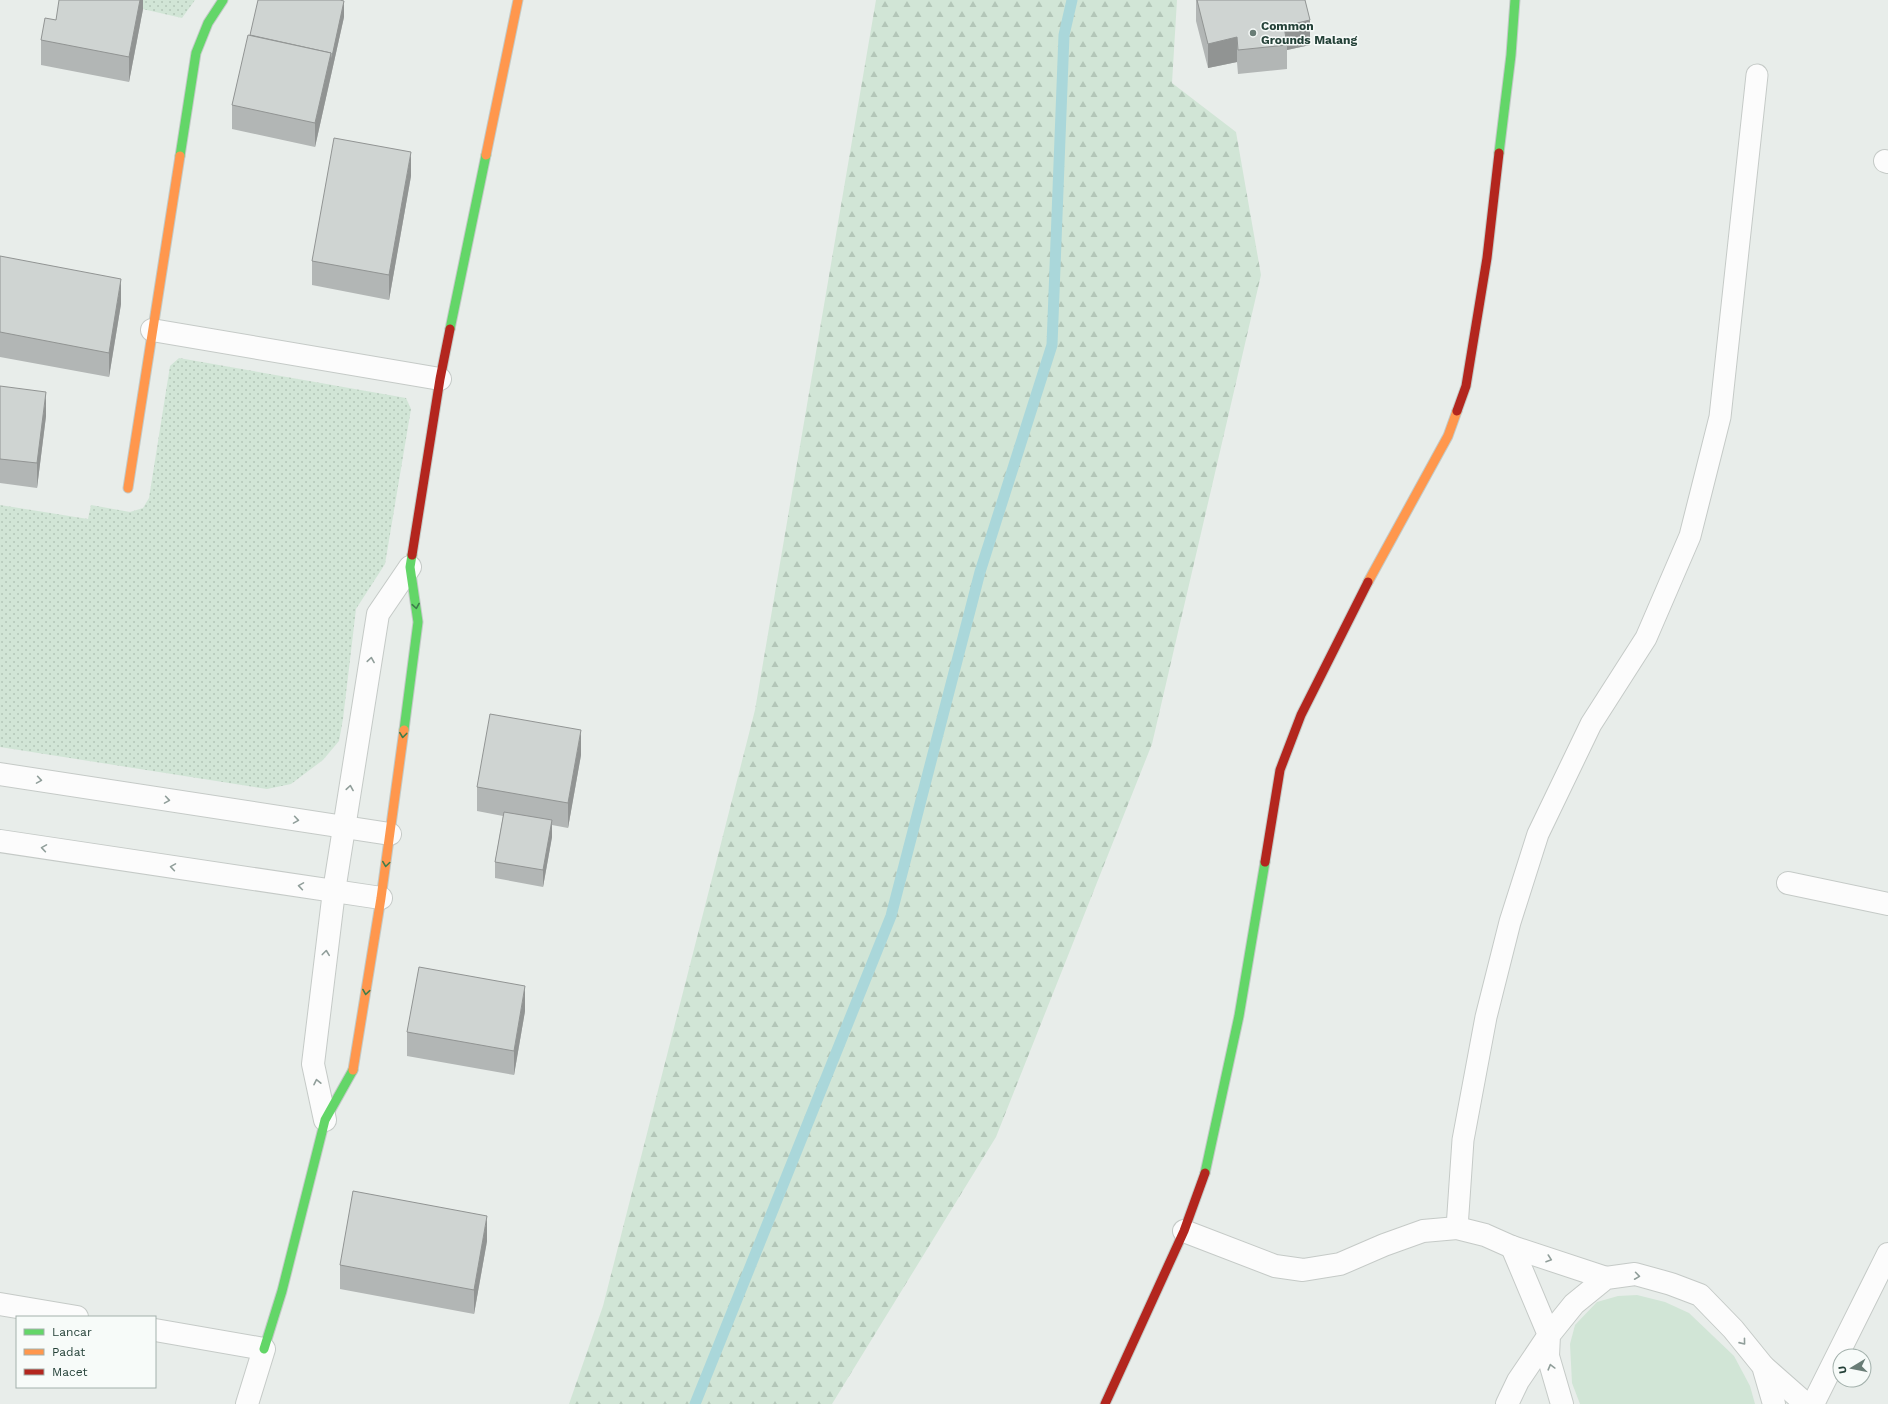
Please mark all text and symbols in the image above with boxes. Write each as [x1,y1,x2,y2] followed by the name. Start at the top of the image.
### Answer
[1261,19,1357,47] place label: Common Grounds Malang
[1248,28,1258,38] marker: Common Grounds Malang
[411,603,420,609] one-way arrow
[366,657,375,663] one-way arrow
[399,732,408,738] one-way arrow
[35,775,42,784] one-way arrow
[345,785,354,792] one-way arrow
[164,795,170,804] one-way arrow
[292,815,299,823] one-way arrow
[41,844,47,852] one-way arrow
[382,861,391,867] one-way arrow
[170,863,176,872] one-way arrow
[298,882,304,891] one-way arrow
[321,950,330,957] one-way arrow
[362,989,371,995] one-way arrow
[313,1079,321,1085] one-way arrow
[1546,1255,1553,1263] one-way arrow
[1634,1271,1640,1280] one-way arrow
[16,1316,156,1388] legend
[52,1325,92,1339] text: Lancar
[1739,1337,1746,1344] one-way arrow
[52,1345,85,1359] text: Padat
[1832,1348,1872,1388] north arrow
[1547,1363,1556,1370] one-way arrow
[1836,1364,1850,1375] text: U
[52,1365,87,1379] text: Macet

